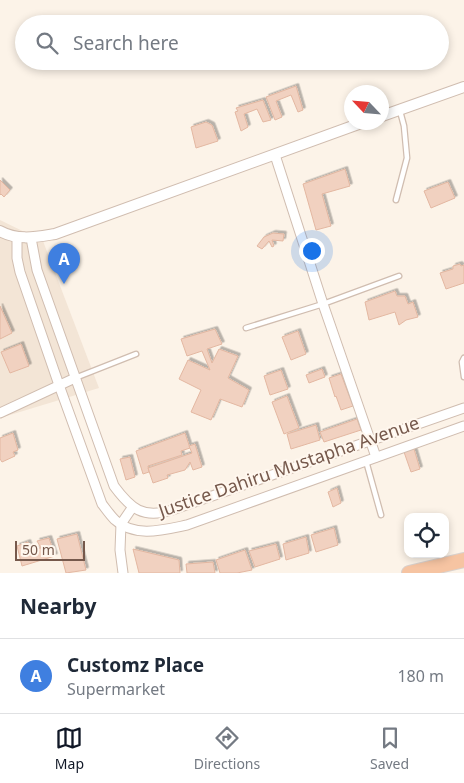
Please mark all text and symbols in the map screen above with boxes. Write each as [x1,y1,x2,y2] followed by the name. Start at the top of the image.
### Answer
[15,15,449,70] search box
[33,29,61,57] icon: search
[73,30,179,56] text: Search here
[344,85,389,130] north arrow
[299,238,325,264] your location
[48,243,80,284] pin: A
[153,410,422,523] street label: Justice Dahiru Mustapha Avenue
[404,513,449,558] map controls
[404,513,449,558] button: locate
[15,538,85,561] scale bar
[22,540,55,559] text: 50 m
[20,592,96,620] text: Nearby
[67,652,204,678] text: Customz Place
[30,665,42,687] text: A
[397,665,444,687] text: 180 m
[67,678,165,700] text: Supermarket
[55,724,84,773] tab: Map
[194,724,260,773] tab: Directions
[370,724,409,773] tab: Saved

